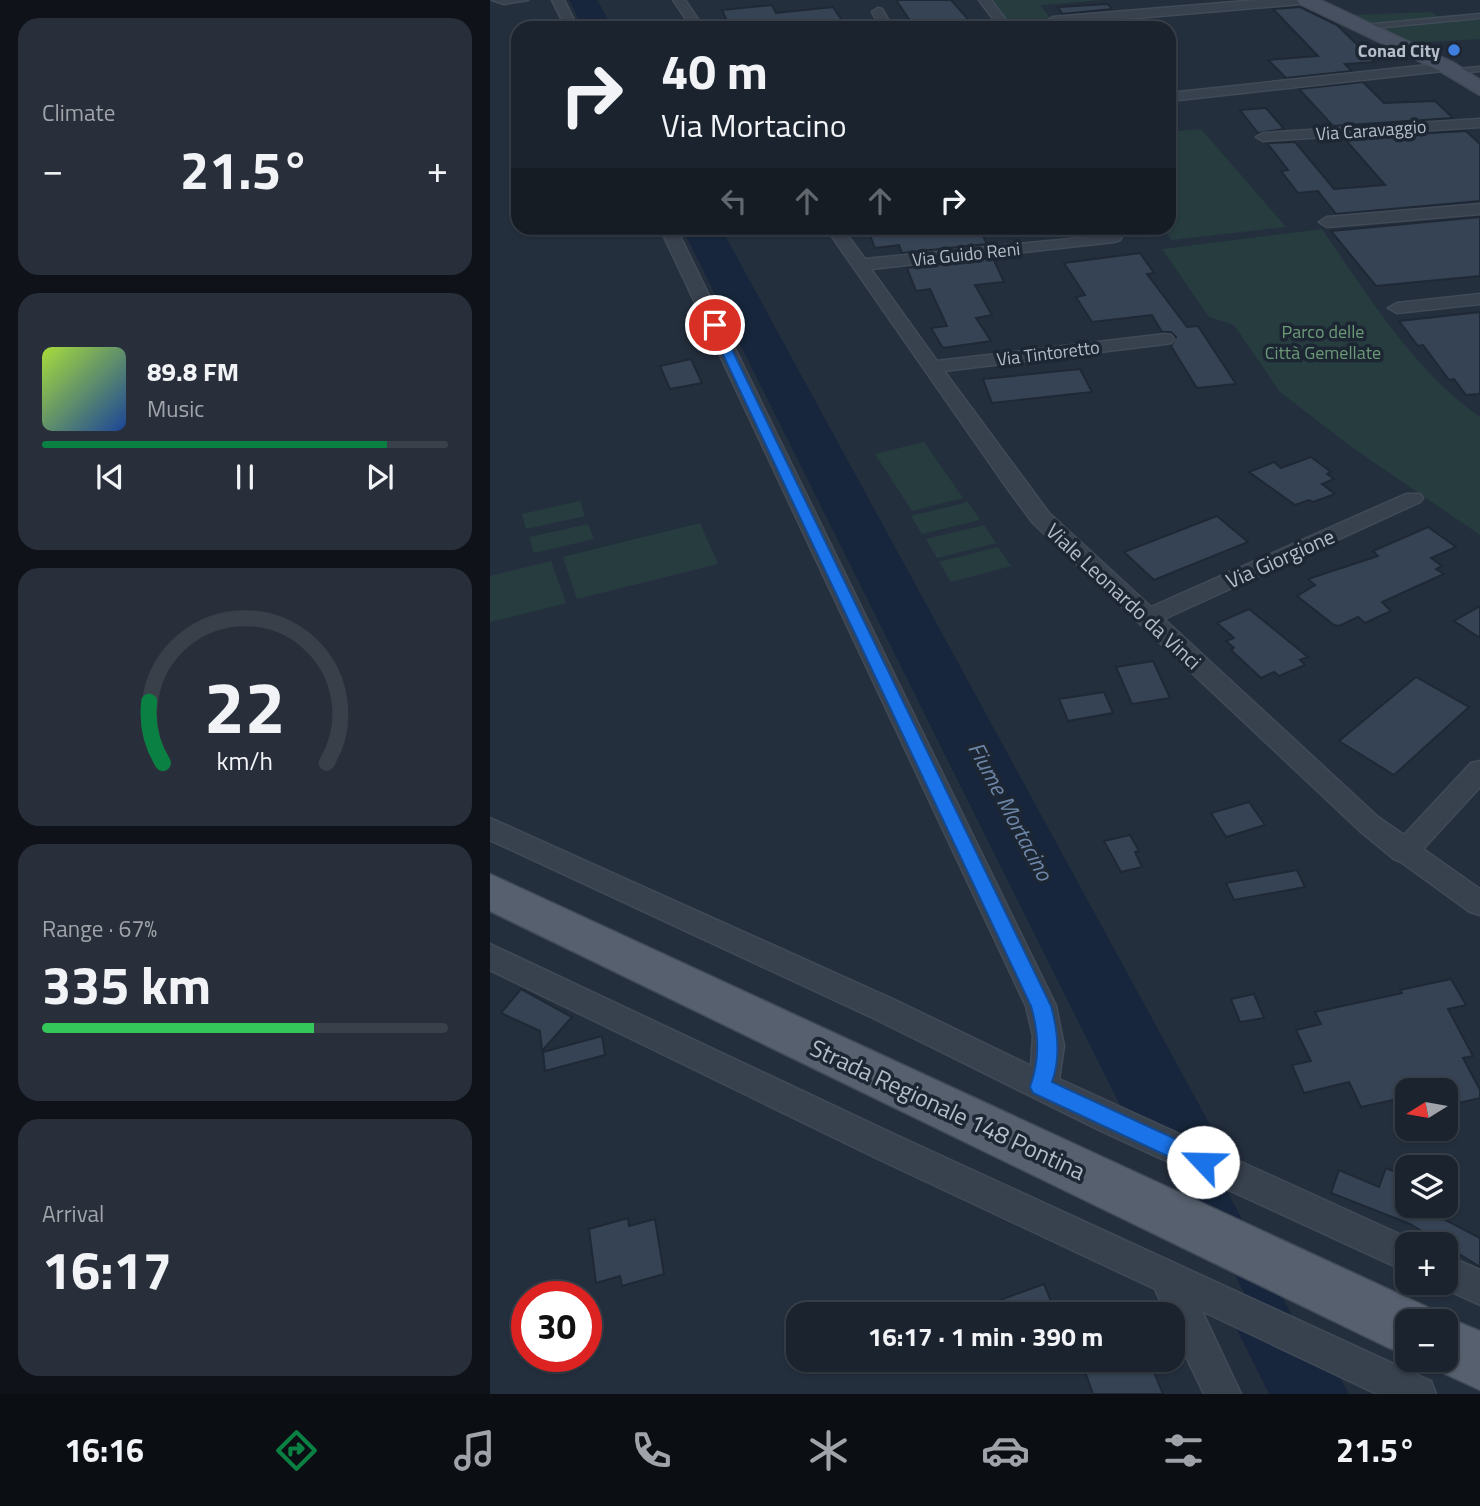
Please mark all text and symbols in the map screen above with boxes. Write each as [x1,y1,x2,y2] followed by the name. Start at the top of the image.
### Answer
[661,33,768,108] text: 40 m
[1358,37,1440,64] place label: Conad City
[1446,42,1462,58] marker: Conad City
[546,49,637,140] icon: right
[42,95,115,130] text: Climate
[661,101,847,149] text: Via Mortacino
[1315,113,1427,147] street label: Via Caravaggio
[180,130,310,209] text: 21.5°
[42,140,63,198] text: −
[427,140,448,198] text: +
[715,182,753,220] icon: left
[788,182,826,220] icon: ahead
[861,182,899,220] icon: ahead
[934,182,972,220] icon: right
[911,235,1021,273] street label: Via Guido Reni
[685,295,745,355] pin
[696,306,734,344] icon: arrive
[1265,318,1381,366] park label: Parco delle Città Gemellate
[995,333,1101,373] street label: Via Tintoretto
[147,352,239,391] text: 89.8 FM
[147,391,204,426] text: Music
[91,458,129,496] icon: previous
[226,458,264,496] icon: pause
[361,458,399,496] icon: next
[1039,515,1209,677] street label: Viale Leonardo da Vinci
[1220,520,1340,596] street label: Via Giorgione
[204,651,286,761] text: 22
[960,735,1063,887] water label: Fiume Mortacino
[217,742,273,780] text: km/h
[42,911,157,946] text: Range · 67%
[42,945,211,1024] text: 335 km
[804,1029,1092,1189] street label: Strada Regionale 148 Pontina
[1395,1078,1458,1141] north arrow
[1395,1078,1458,1372] map controls
[1166,1125,1240,1199] position arrow
[1395,1155,1458,1218] button: layers
[42,1196,104,1231] text: Arrival
[42,1230,172,1309] text: 16:17
[1395,1232,1458,1295] button: +
[511,1281,602,1372] speed limit sign: 30
[1395,1309,1458,1372] button: −
[868,1317,1103,1356] text: 16:17 · 1 min · 390 m
[64,1426,144,1474] text: 16:16
[272,1426,321,1475] icon: directions
[450,1426,499,1475] icon: music
[627,1426,676,1475] icon: phone
[804,1426,853,1475] icon: climate
[981,1426,1030,1475] icon: car
[1159,1426,1208,1475] icon: filters
[1336,1426,1416,1474] text: 21.5°

